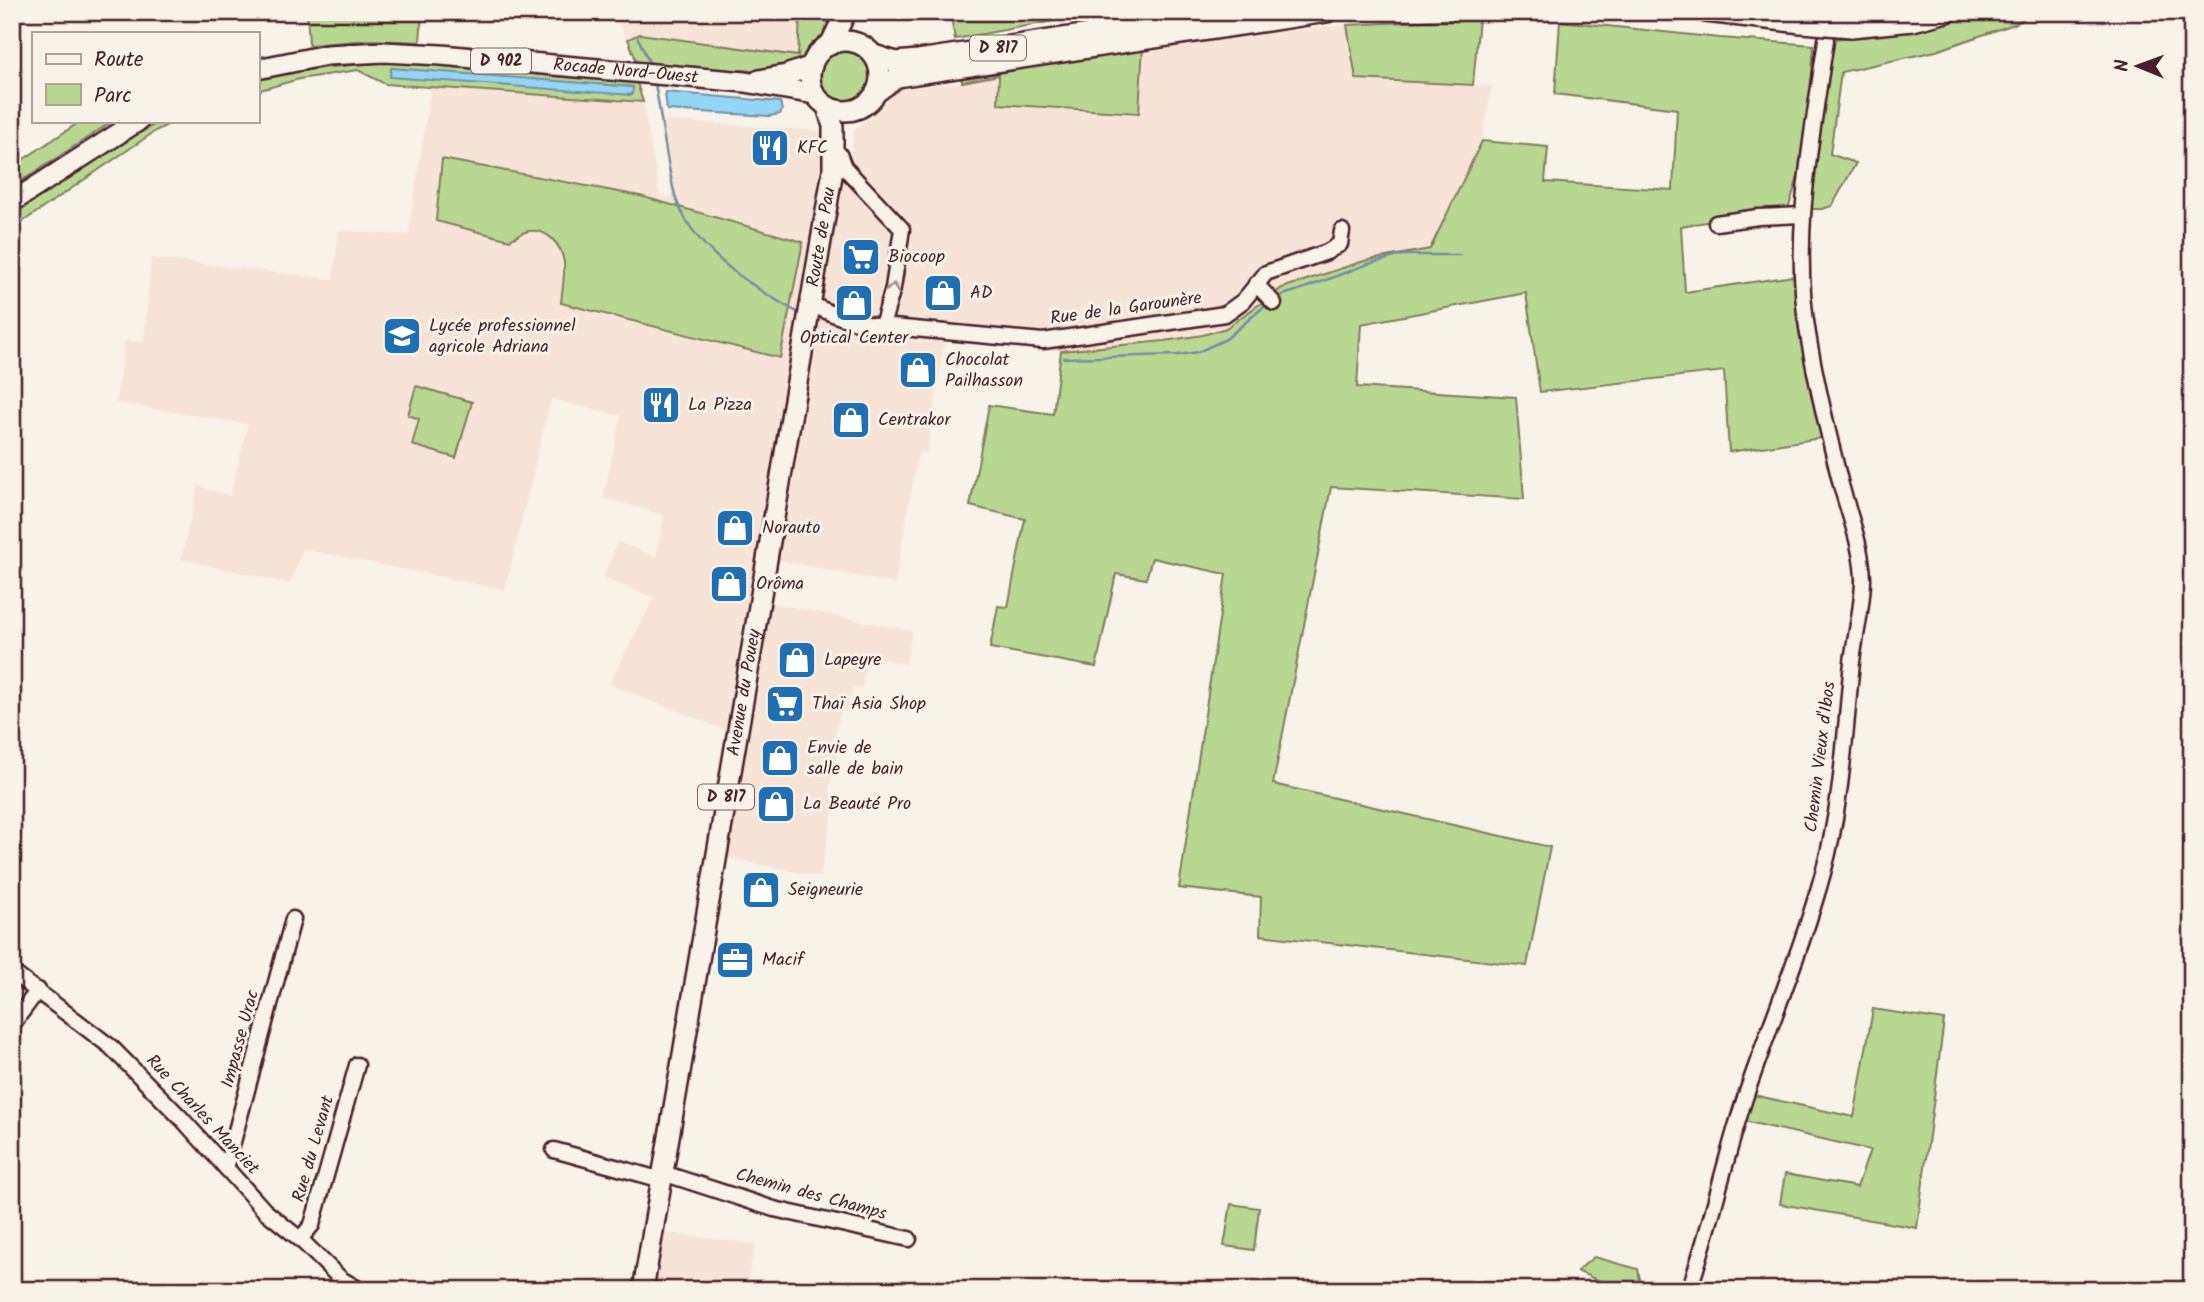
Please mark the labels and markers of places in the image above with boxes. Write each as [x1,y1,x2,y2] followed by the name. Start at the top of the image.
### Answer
[749,127,791,169] restaurant icon: KFC
[797,134,828,163] place label: KFC
[840,236,882,278] supermarket icon: Biocoop
[888,243,945,272] place label: Biocoop
[922,272,964,314] shop icon: AD
[970,279,993,308] place label: AD
[833,282,875,324] shop icon: Optical Center
[429,312,576,362] place label: Lycée professionnel agricole Adriana
[381,315,423,357] school or university icon: Lycée professionnel agricole Adriana
[800,324,909,353] place label: Optical Center
[945,346,1023,396] place label: Chocolat Pailhasson
[897,349,939,391] shop icon: Chocolat Pailhasson
[640,384,682,426] restaurant icon: La Pizza
[688,391,752,420] place label: La Pizza
[830,399,872,441] shop icon: Centrakor
[878,406,951,435] place label: Centrakor
[714,507,756,549] shop icon: Norauto
[762,514,821,543] place label: Norauto
[708,563,750,605] shop icon: Orôma
[756,570,804,599] place label: Orôma
[776,639,818,681] shop icon: Lapeyre
[824,646,881,675] place label: Lapeyre
[764,683,806,725] supermarket icon: Thaï Asia Shop
[812,690,926,719] place label: Thaï Asia Shop
[807,734,903,784] place label: Envie de salle de bain
[759,737,801,779] shop icon: Envie de salle de bain
[755,783,797,825] shop icon: La Beauté Pro
[803,790,911,819] place label: La Beauté Pro
[740,869,782,911] shop icon: Seigneurie
[788,876,863,905] place label: Seigneurie
[714,939,756,981] office icon: Macif
[762,946,806,975] place label: Macif

